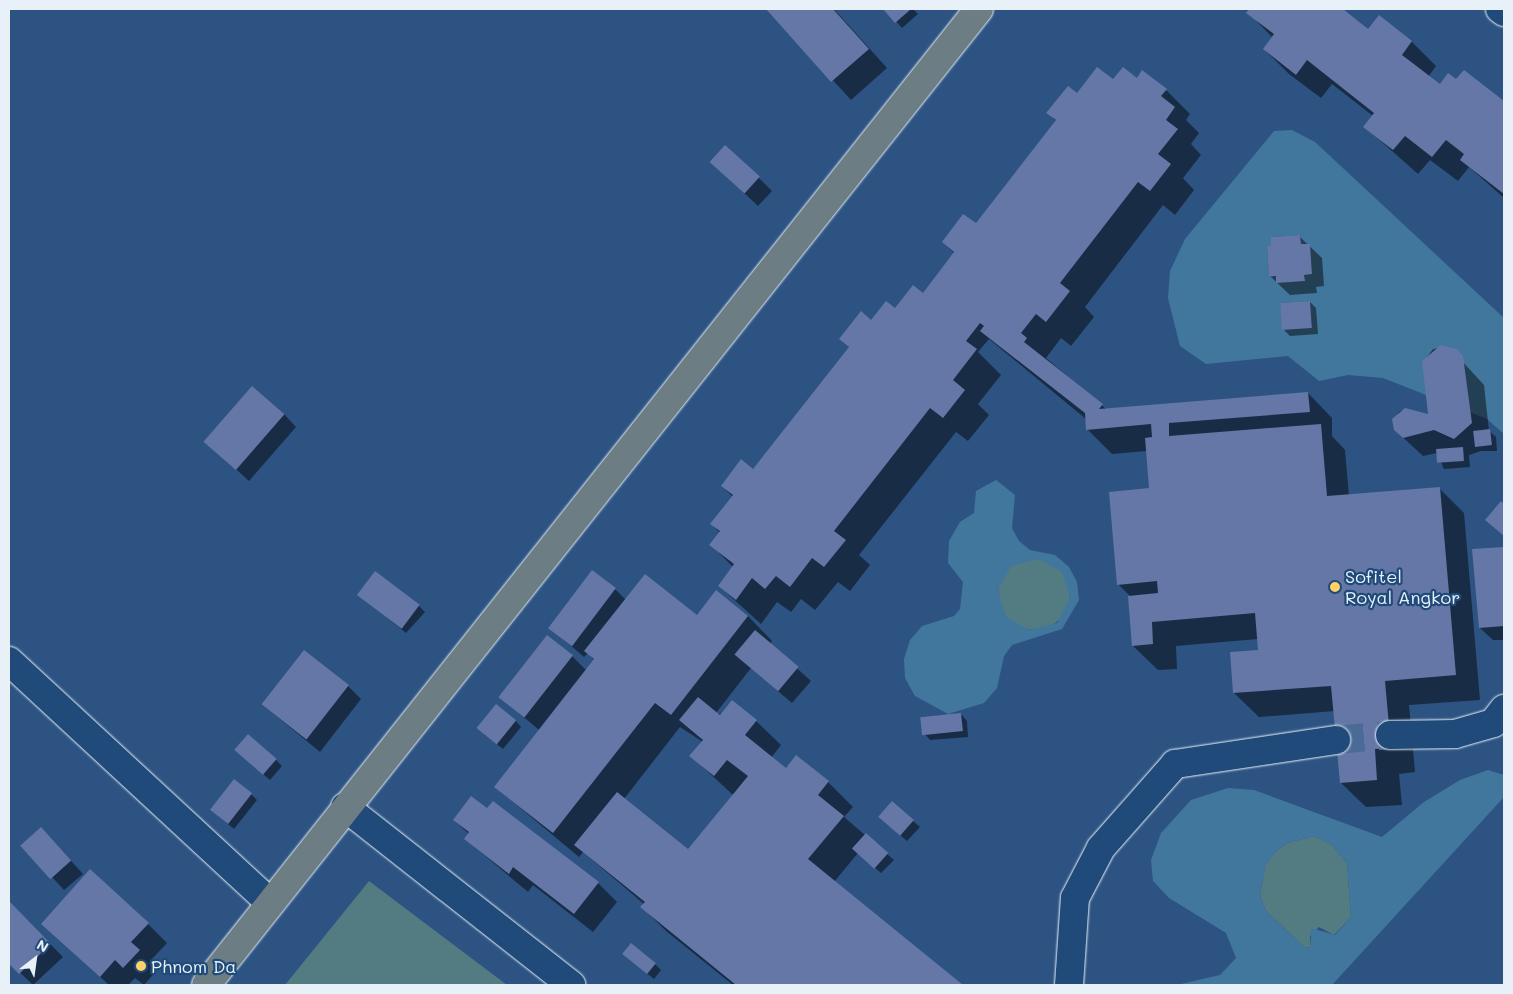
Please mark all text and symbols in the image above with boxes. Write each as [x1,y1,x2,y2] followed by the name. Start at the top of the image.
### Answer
[1345,566,1460,608] place label: Sofitel Royal Angkor
[1329,581,1341,593] marker: Sofitel Royal Angkor
[10,934,60,984] north arrow
[33,935,52,956] text: N
[151,955,236,977] place label: Phnom Da
[135,960,147,972] marker: Phnom Da

